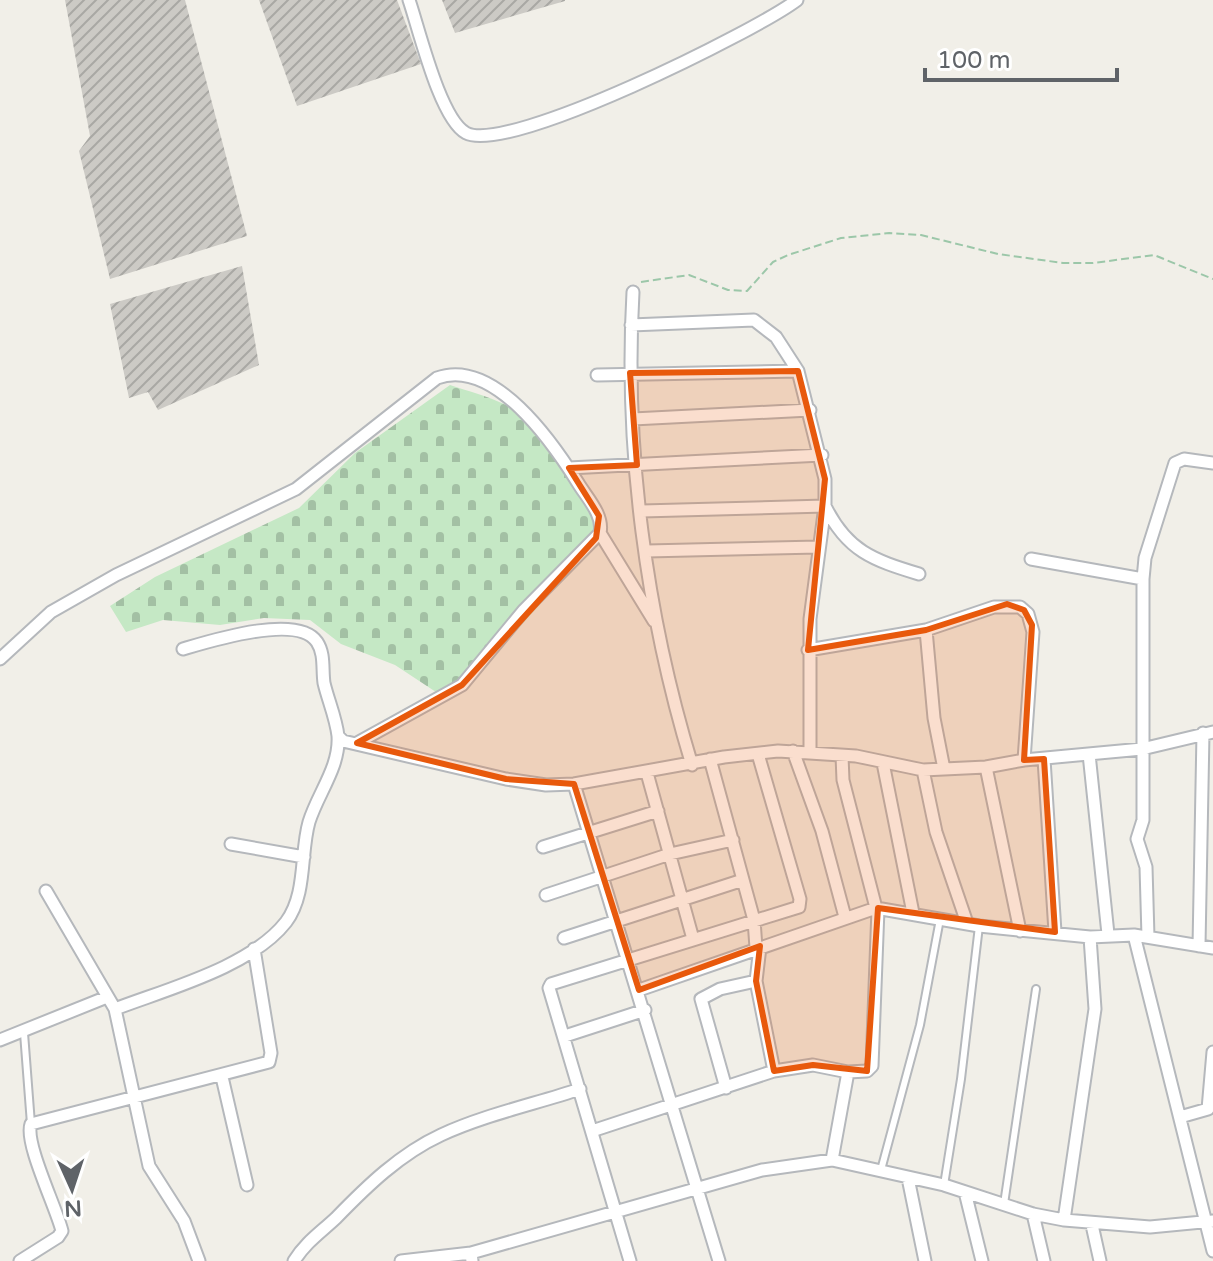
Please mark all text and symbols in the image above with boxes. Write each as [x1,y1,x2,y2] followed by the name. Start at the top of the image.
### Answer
[925,32,1117,82] scale bar
[937,46,1011,75] text: 100 m
[32,1149,112,1229] north arrow
[63,1195,82,1221] text: N

